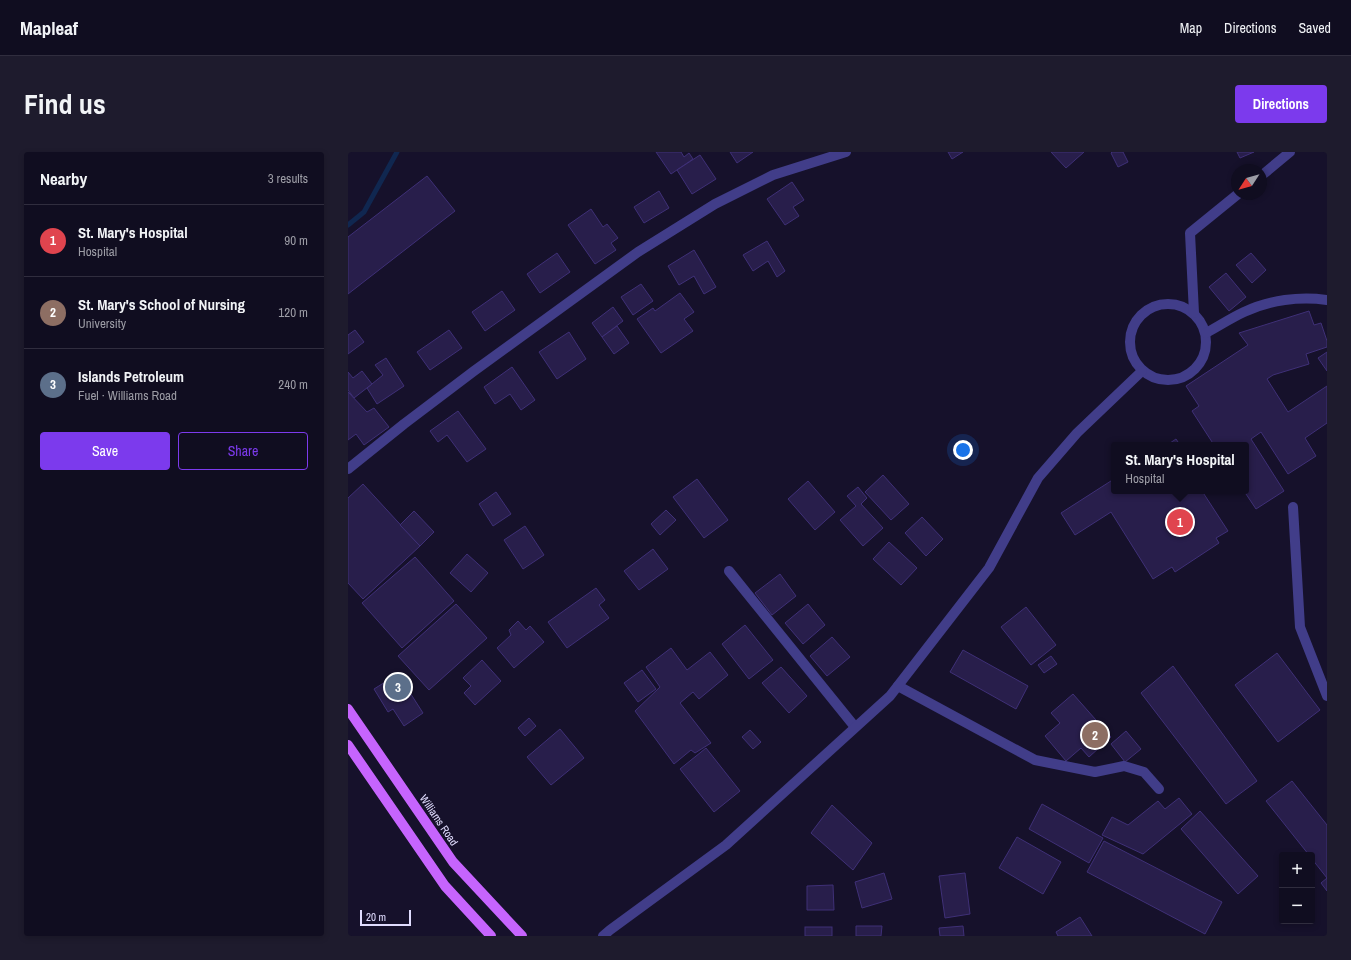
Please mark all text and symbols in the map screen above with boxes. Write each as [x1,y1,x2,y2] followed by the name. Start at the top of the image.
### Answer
[20,15,78,41] text: Mapleaf
[1180,19,1202,37] text: Map
[1224,19,1276,37] text: Directions
[1298,19,1331,37] text: Saved
[24,85,106,123] text: Find us
[1235,85,1327,123] button: Directions
[1231,164,1267,200] north arrow
[40,167,87,190] text: Nearby
[268,170,308,187] text: 3 results
[78,222,188,243] text: St. Mary's Hospital
[50,232,56,249] text: 1
[284,232,308,249] text: 90 m
[78,243,117,260] text: Hospital
[78,294,245,315] text: St. Mary's School of Nursing
[50,304,56,321] text: 2
[278,304,308,321] text: 120 m
[78,315,126,332] text: University
[78,366,184,387] text: Islands Petroleum
[50,376,56,393] text: 3
[278,376,308,393] text: 240 m
[78,387,177,404] text: Fuel · Williams Road
[40,432,170,470] button: Save
[178,432,308,470] button: Share
[953,440,973,460] your location
[1111,442,1249,494] popup
[1125,449,1235,470] text: St. Mary's Hospital
[1125,470,1164,487] text: Hospital
[1167,507,1193,537] pin: 1
[385,672,411,702] pin: 3
[1082,720,1108,750] pin: 2
[417,792,461,848] street label: Williams Road
[1279,852,1315,924] map controls
[1279,852,1315,888] button: +
[1279,888,1315,924] button: −
[360,908,411,927] scale bar
[366,910,386,924] text: 20 m

